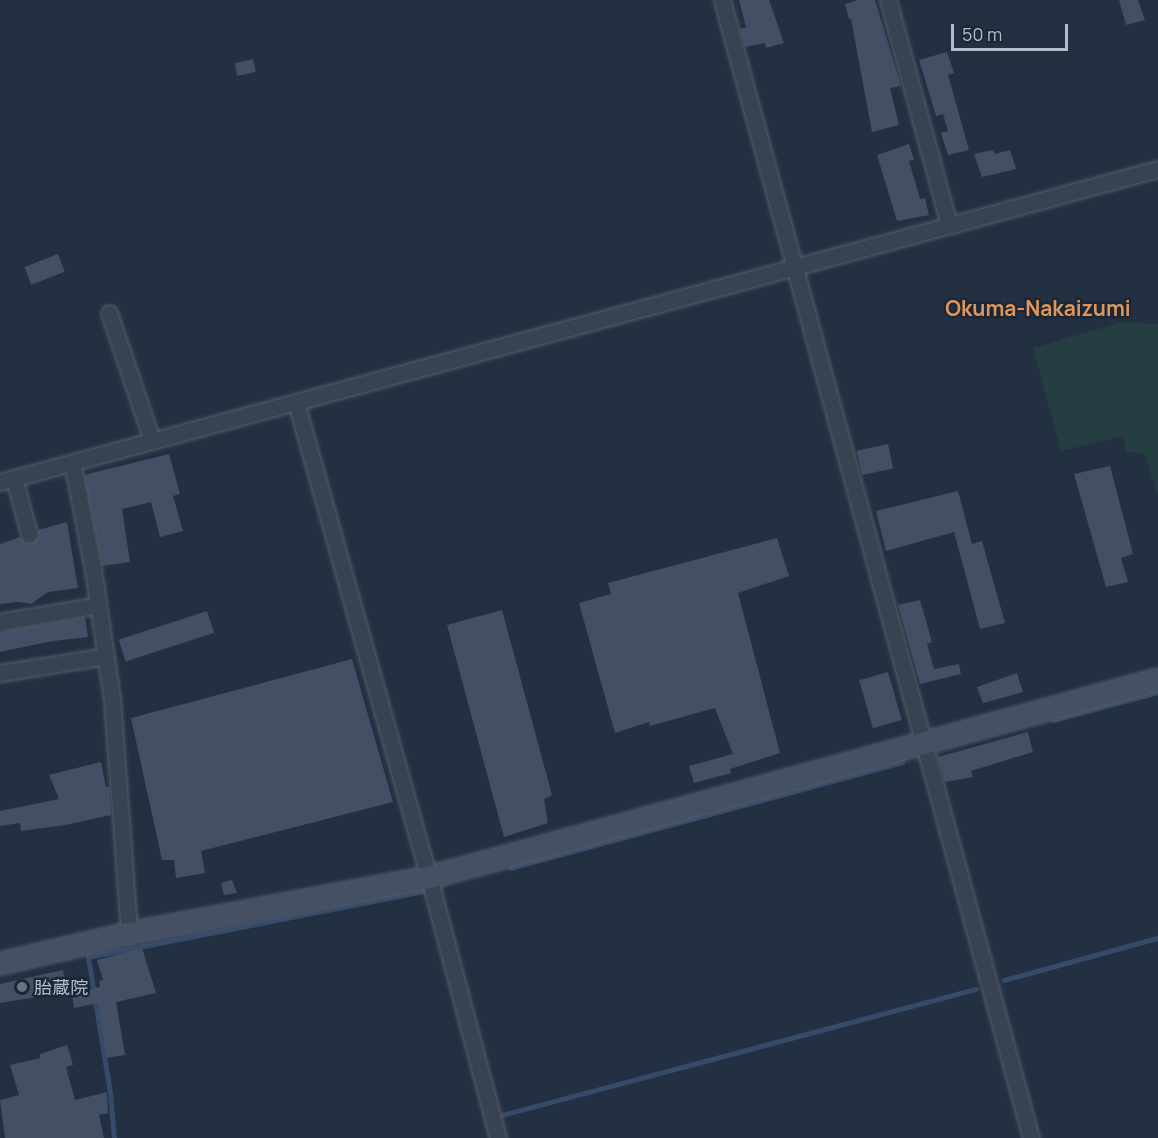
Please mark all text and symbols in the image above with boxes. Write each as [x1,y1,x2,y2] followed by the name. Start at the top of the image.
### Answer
[954,12,1071,50] scale bar
[962,22,1002,46] text: 50 m
[945,295,1131,321] district label: Okuma-Nakaizumi
[34,976,88,998] place label: 胎蔵院
[15,980,29,994] marker: 胎蔵院

